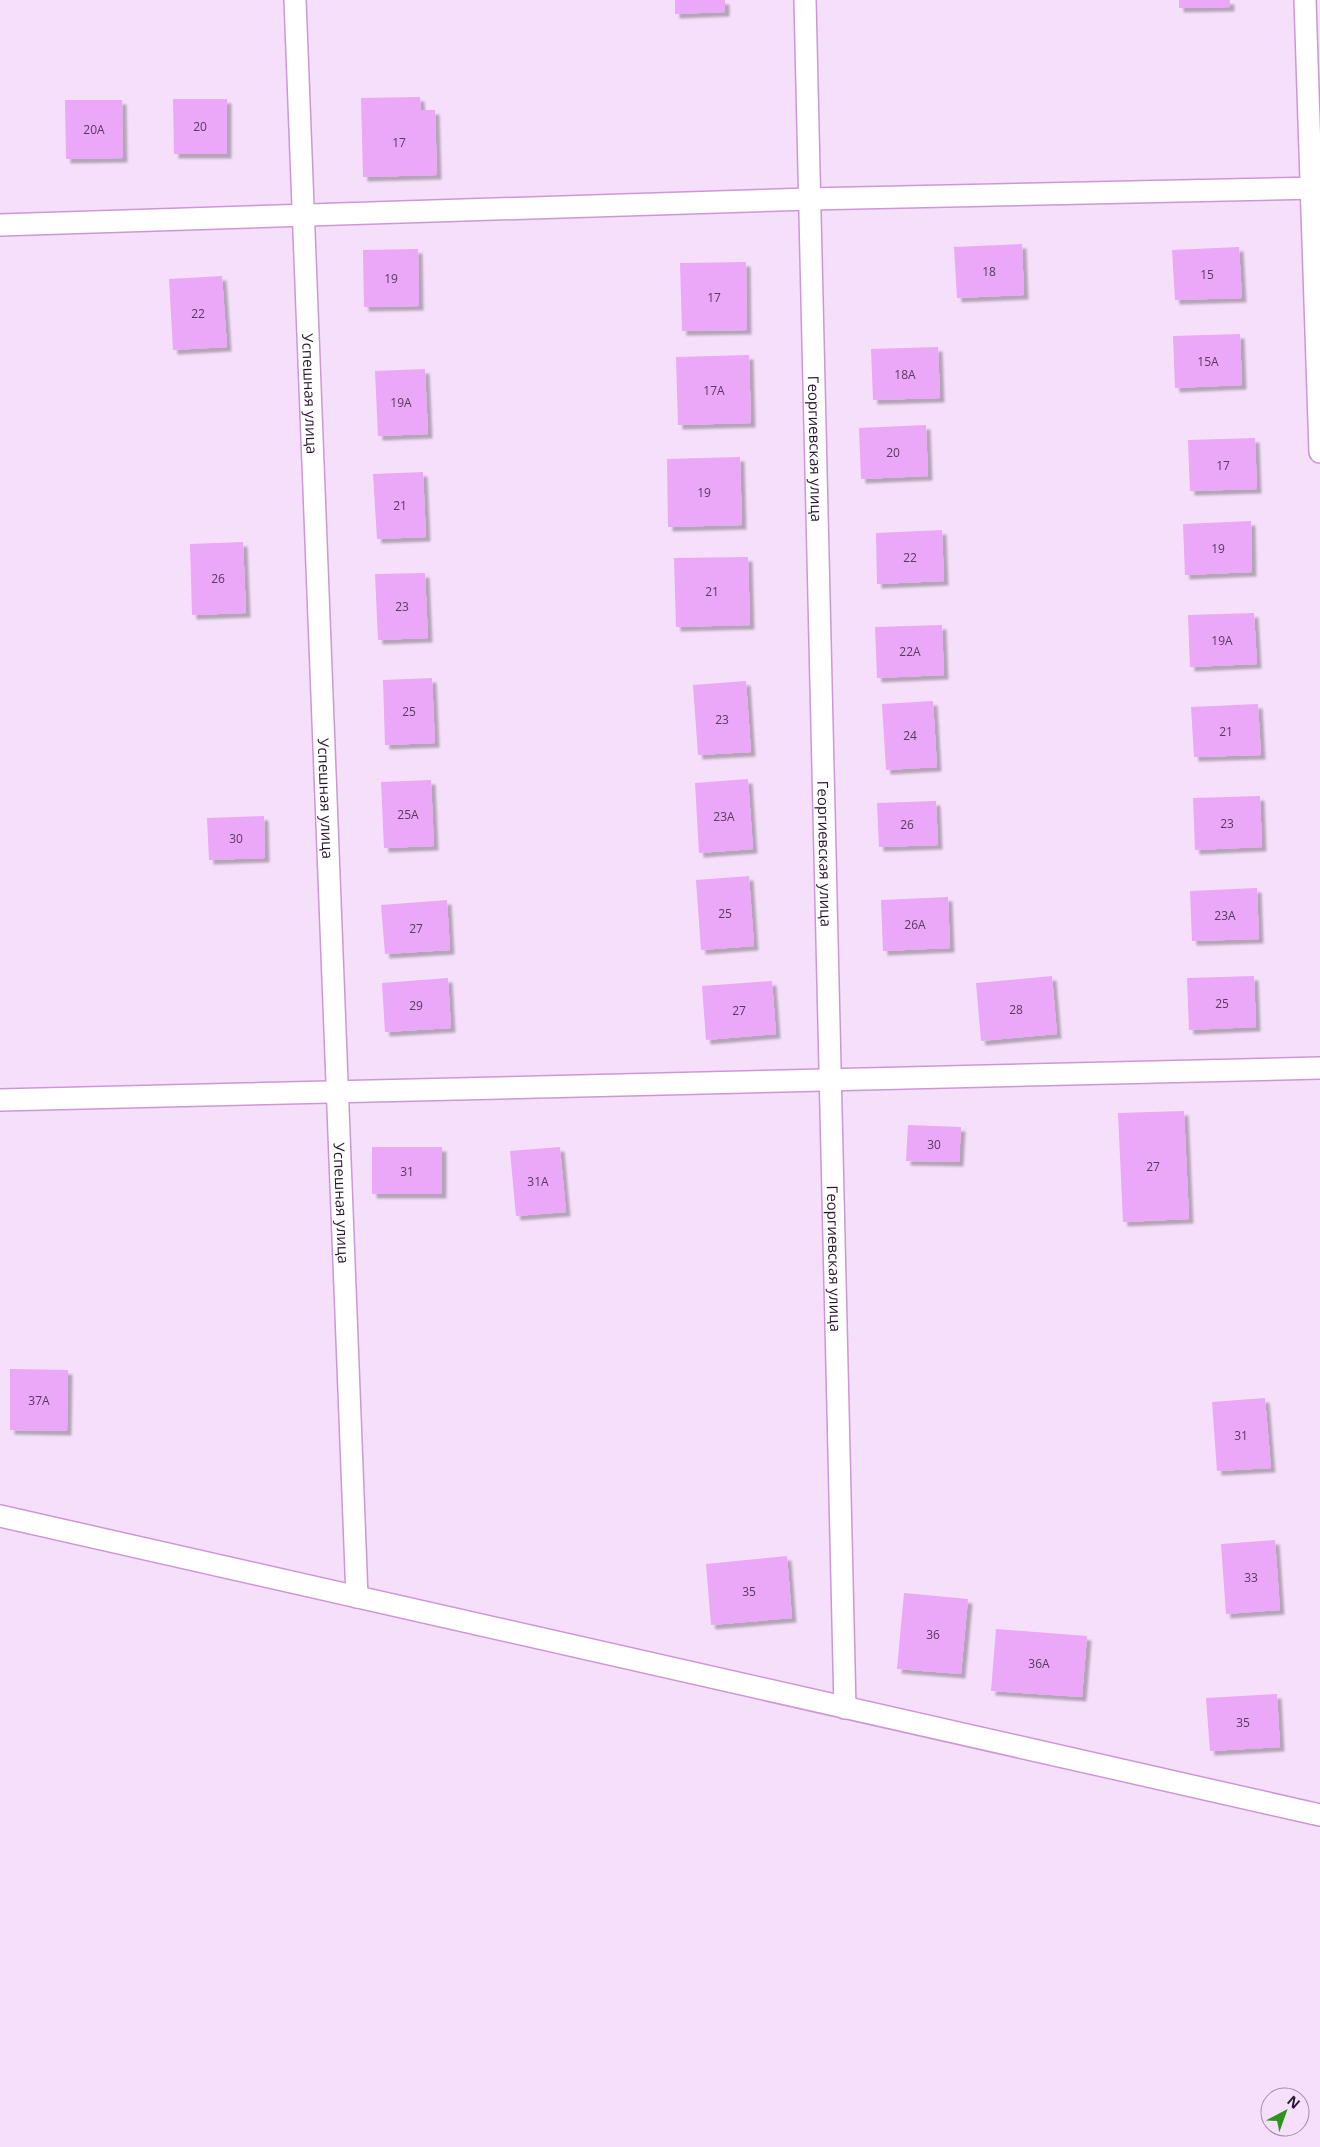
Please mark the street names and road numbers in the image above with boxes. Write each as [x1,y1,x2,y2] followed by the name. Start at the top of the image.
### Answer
[298,333,323,455] street label: Успешная улица
[804,375,827,522] street label: Георгиевская улица
[314,738,338,859] street label: Успешная улица
[813,780,837,927] street label: Георгиевская улица
[329,1142,354,1264] street label: Успешная улица
[823,1185,846,1332] street label: Георгиевская улица

